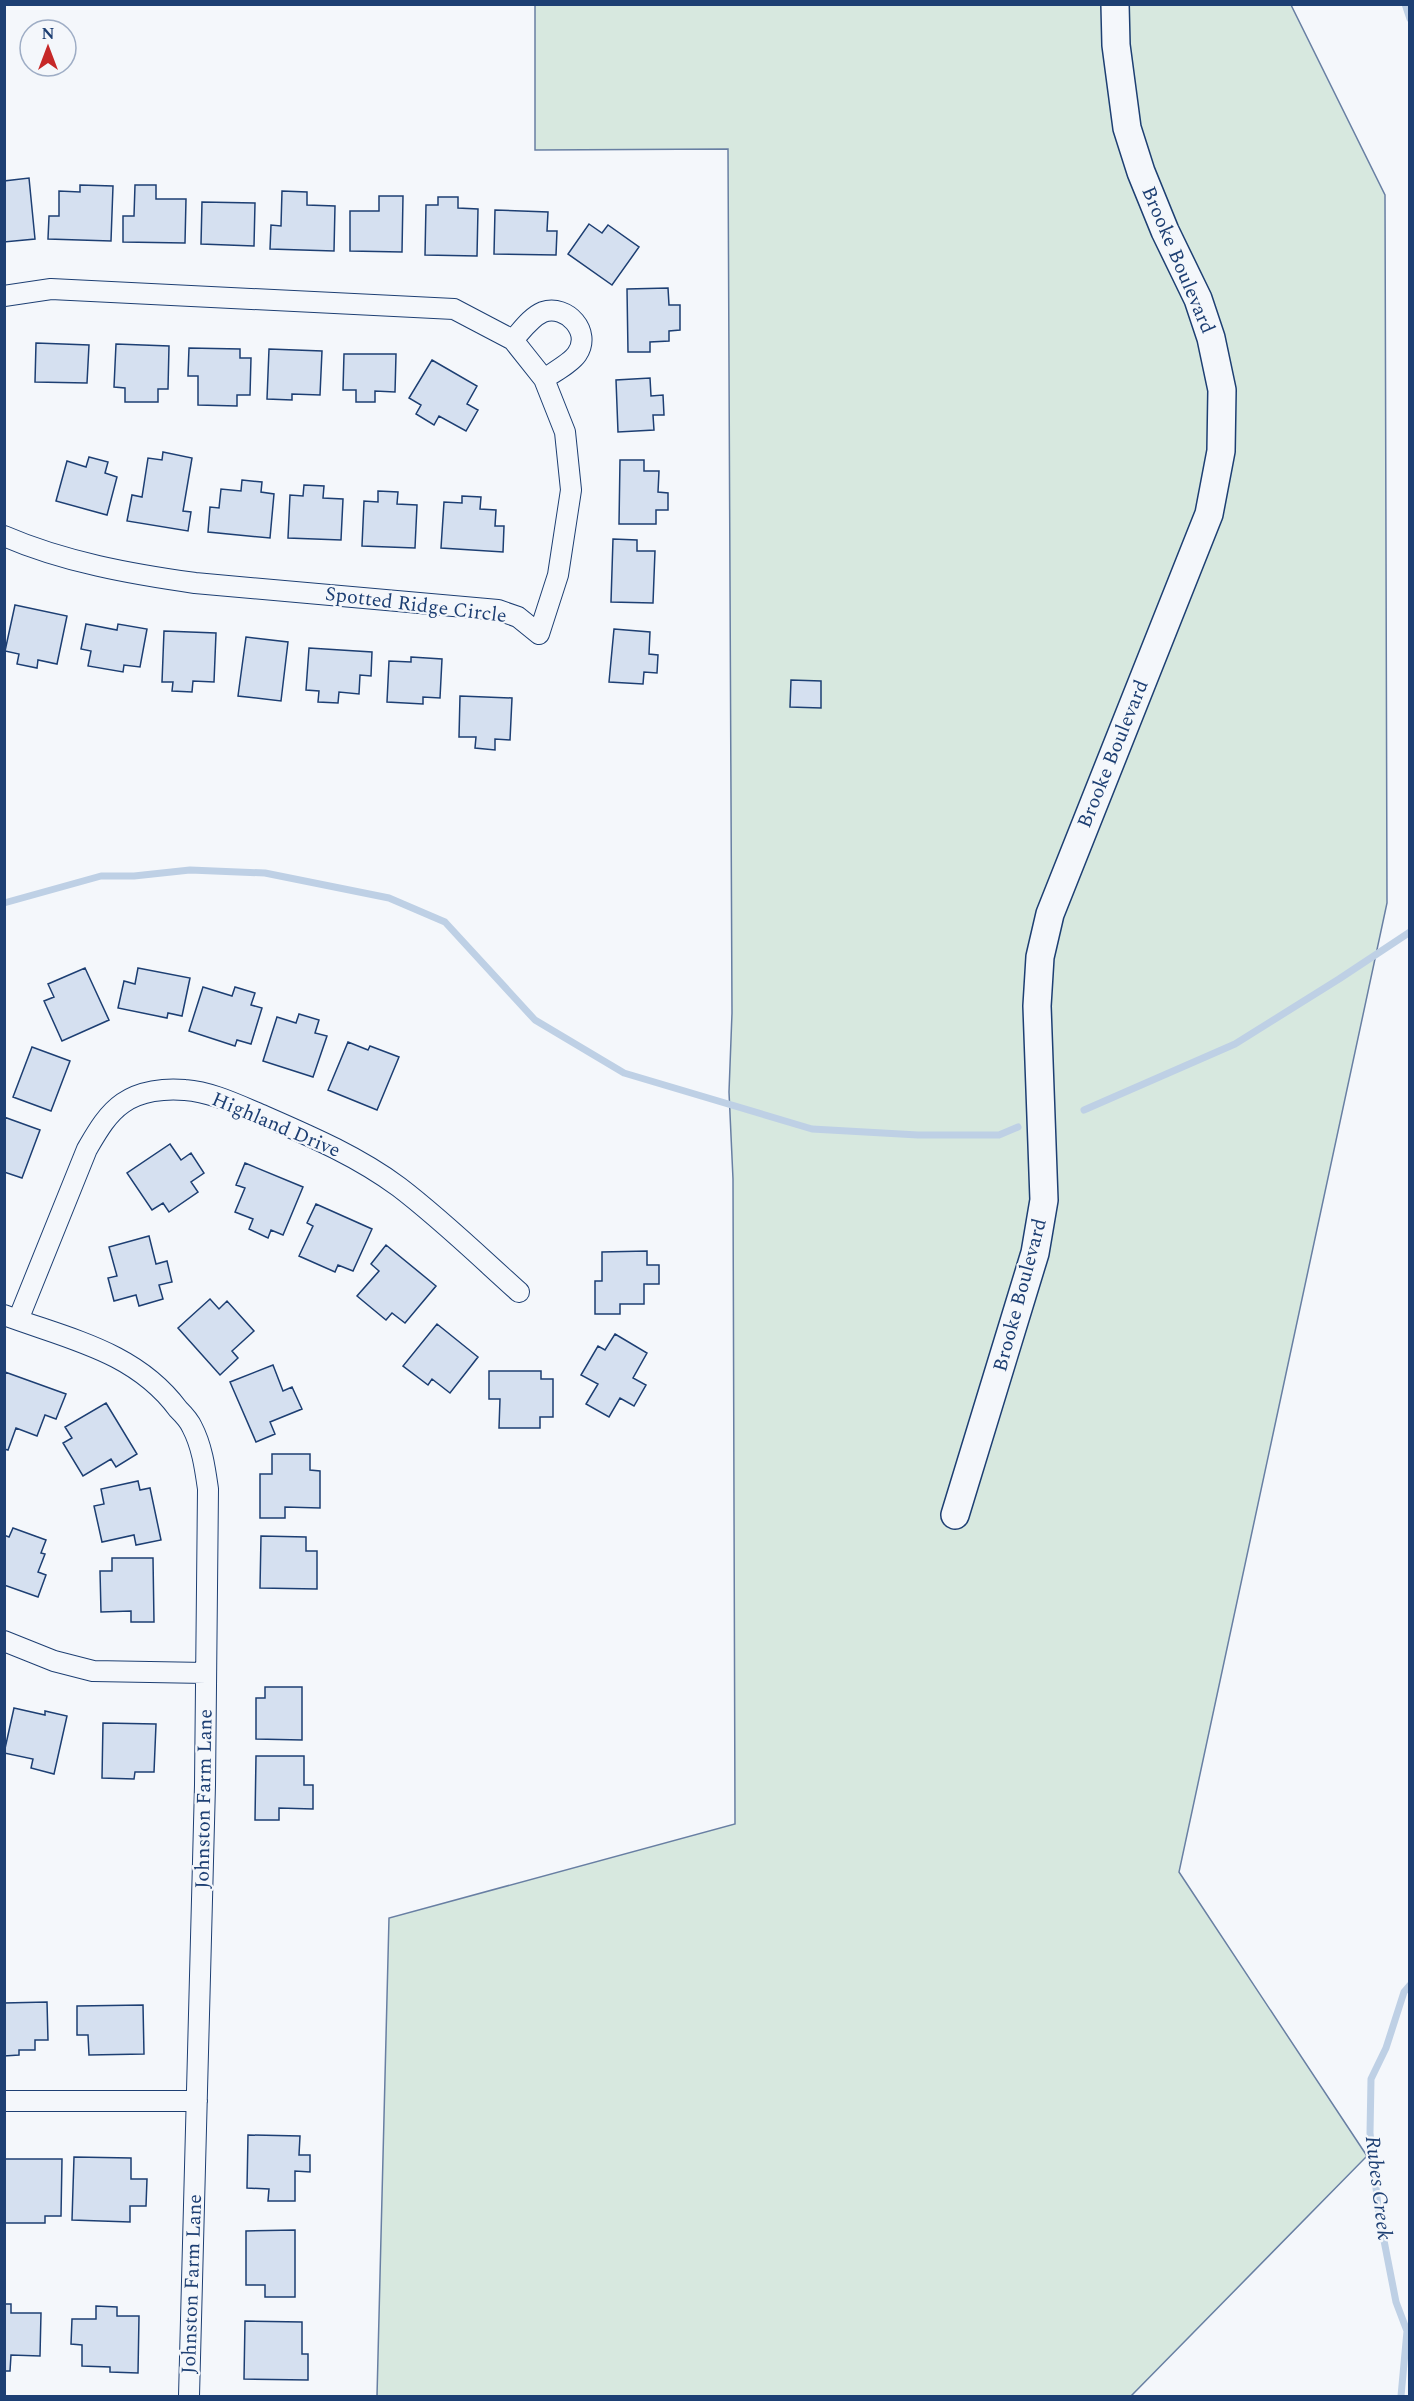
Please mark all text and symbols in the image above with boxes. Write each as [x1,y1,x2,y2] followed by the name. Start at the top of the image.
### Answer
[18,18,78,78] north arrow
[41,22,55,46] text: N
[1133,182,1223,338] street label: Brooke Boulevard
[323,579,509,631] street label: Spotted Ridge Circle
[1070,675,1156,833] street label: Brooke Boulevard
[207,1084,345,1166] street label: Highland Drive
[985,1215,1055,1375] street label: Brooke Boulevard
[187,1709,221,1889] street label: Johnston Farm Lane
[1356,2134,1400,2242] water label: Rubes Creek
[174,2194,210,2374] street label: Johnston Farm Lane

